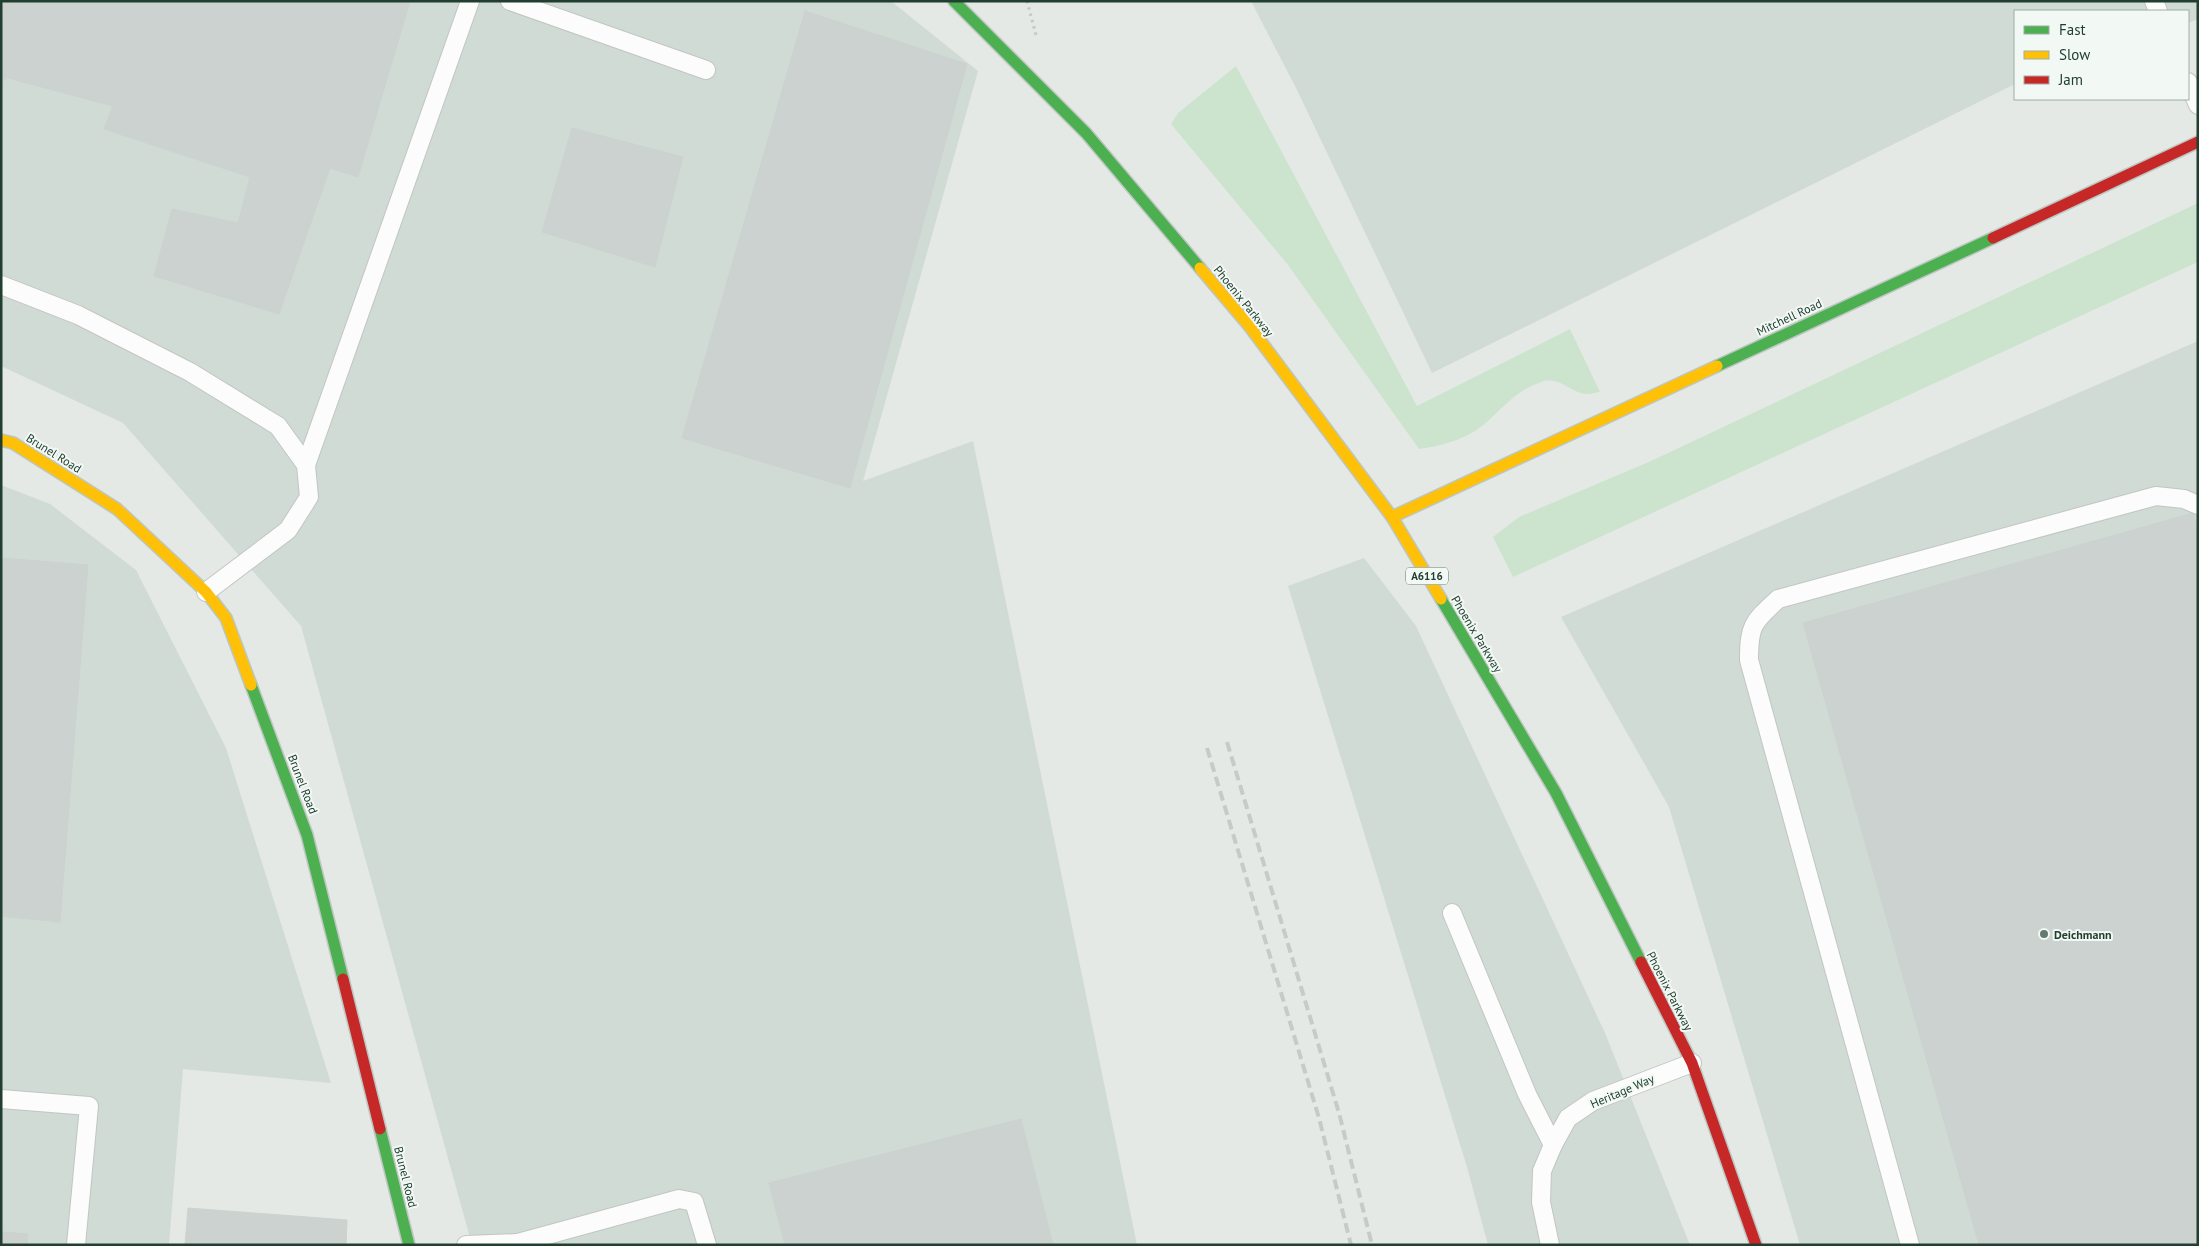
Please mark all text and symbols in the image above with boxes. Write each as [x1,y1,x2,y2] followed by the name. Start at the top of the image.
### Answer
[2014,10,2189,100] legend
[2059,20,2086,39] text: Fast
[2059,45,2090,64] text: Slow
[2058,70,2083,89] text: Jam
[1211,262,1277,340] street label: Phoenix Parkway
[1754,295,1824,339] street label: Mitchell Road
[24,430,84,476] street label: Brunel Road
[1406,568,1448,584] road number: A6116
[1448,593,1506,676] street label: Phoenix Parkway
[285,752,321,816] street label: Brunel Road
[2054,927,2112,942] place label: Deichmann
[2038,928,2050,940] marker: Deichmann
[1644,949,1697,1034] street label: Phoenix Parkway
[1588,1071,1657,1111] street label: Heritage Way
[391,1145,421,1209] street label: Brunel Road

